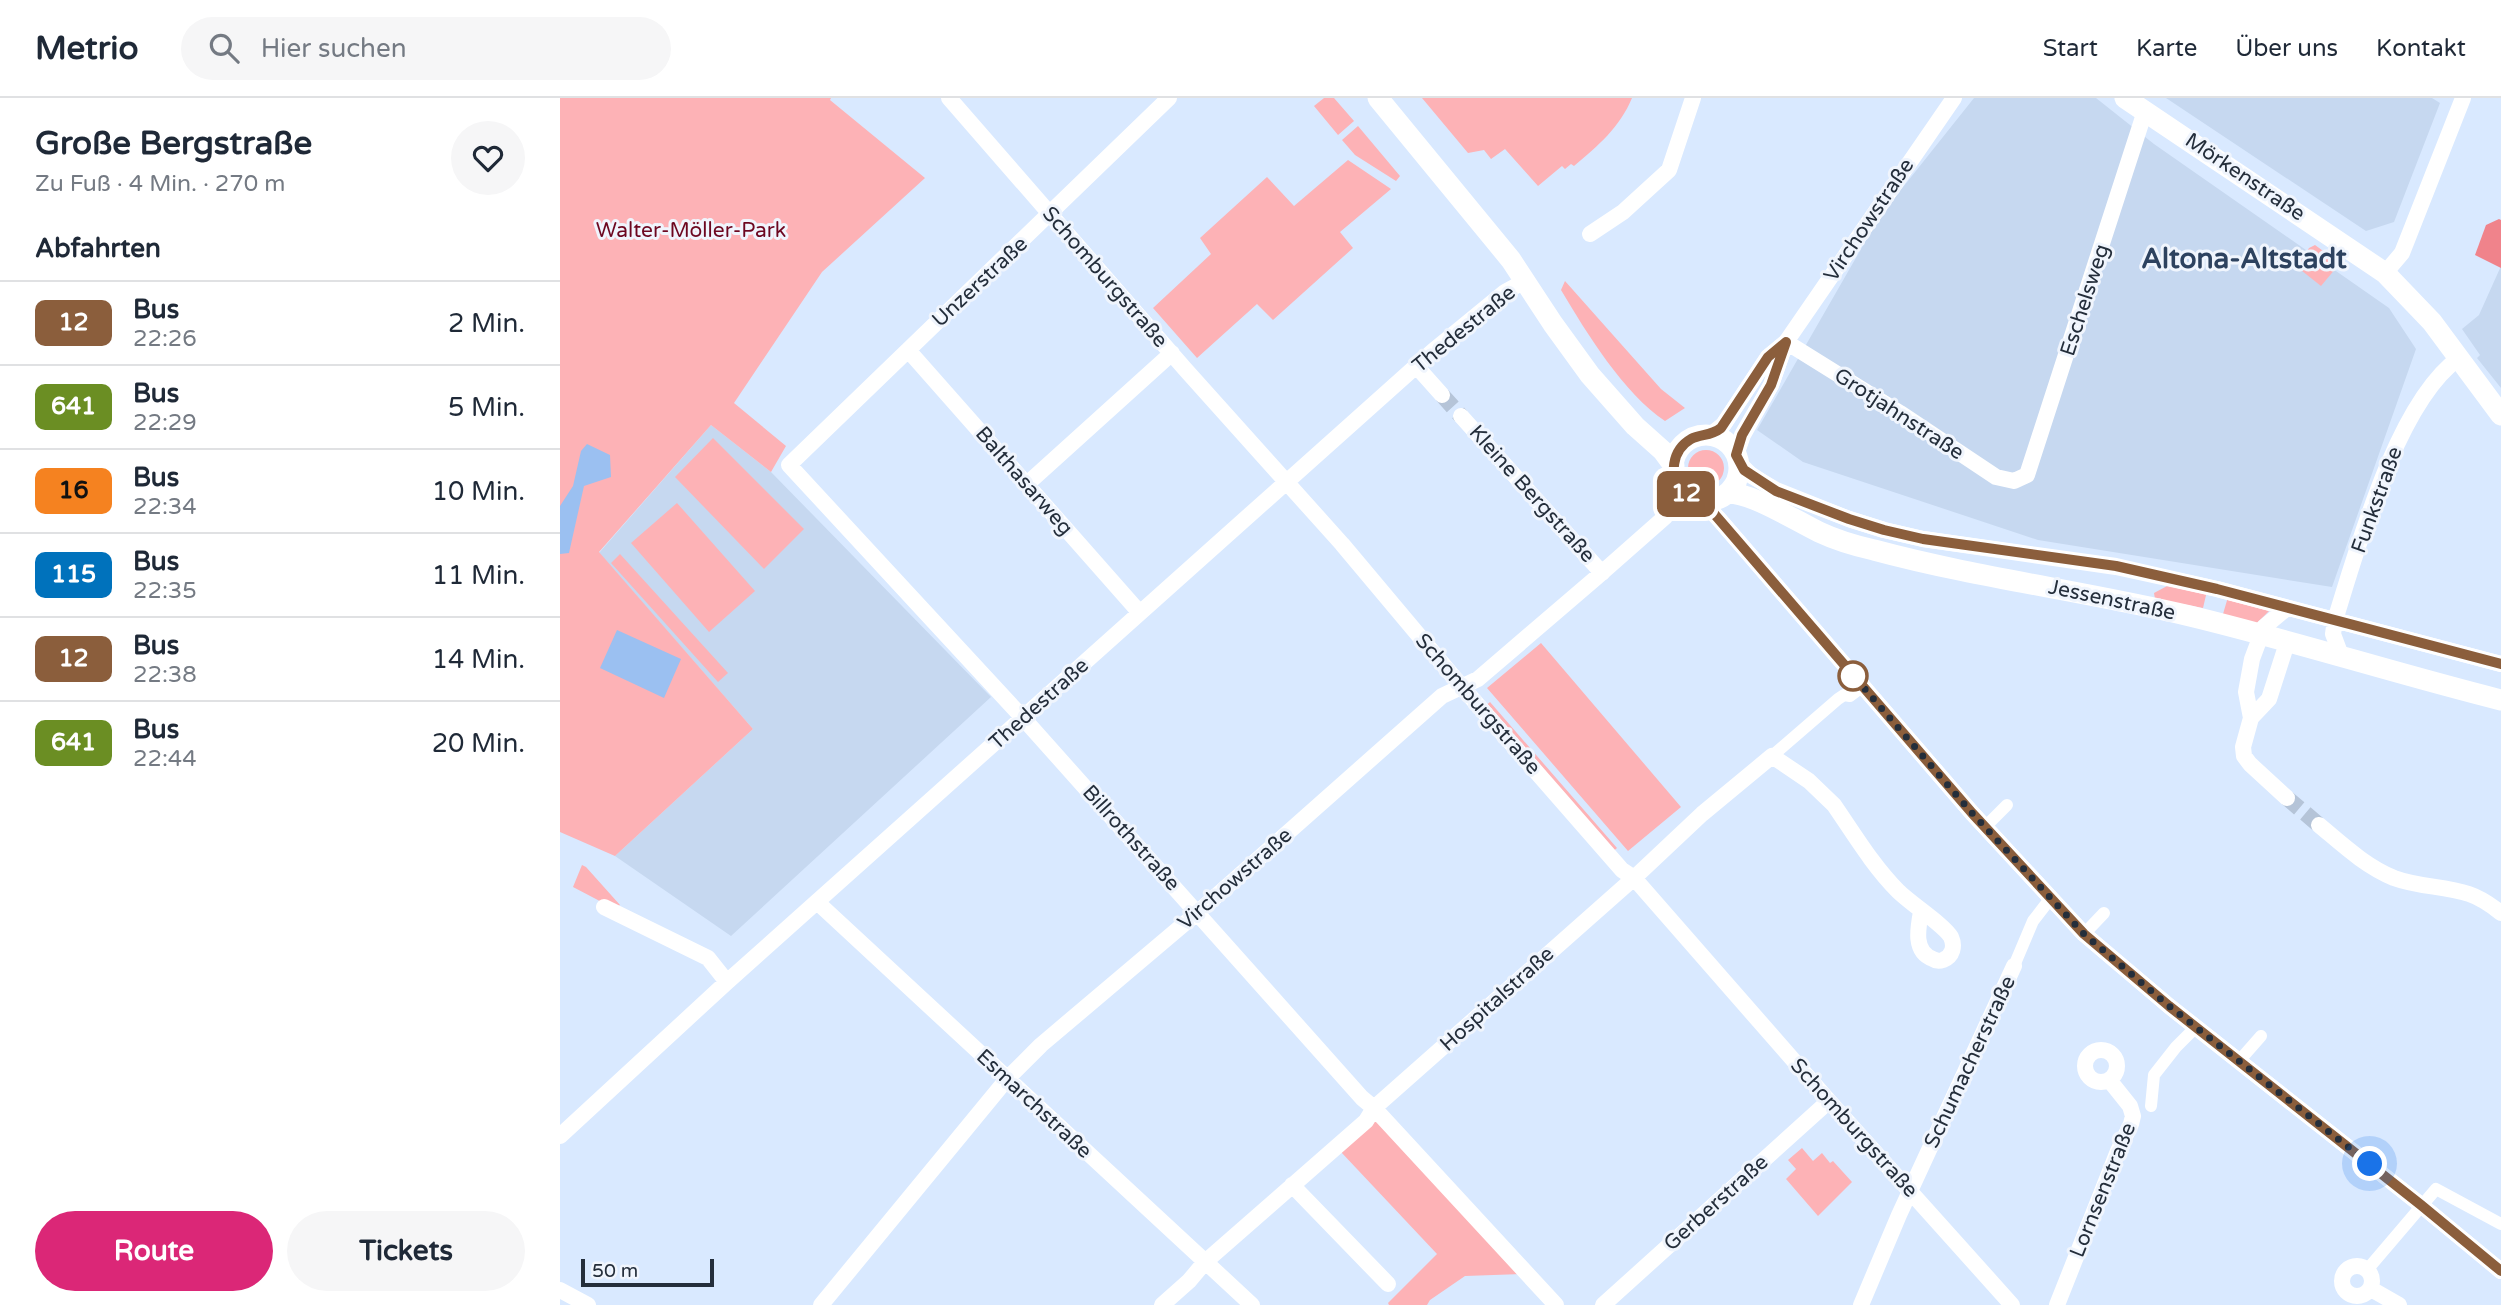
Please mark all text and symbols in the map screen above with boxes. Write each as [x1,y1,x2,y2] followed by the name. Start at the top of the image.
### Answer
[181,17,671,80] search box
[35,29,139,68] text: Metrio
[205,29,243,67] icon: search
[261,33,406,64] text: Hier suchen
[2043,34,2098,63] text: Start
[2136,34,2197,63] text: Karte
[2235,34,2338,63] text: Über uns
[2376,34,2466,63] text: Kontakt
[451,121,525,195] button: heart
[35,124,312,163] text: Große Bergstraße
[2180,128,2310,226] street label: Mörkenstraße
[1819,154,1919,286] street label: Virchowstraße
[35,170,285,198] text: Zu Fuß · 4 Min. · 270 m
[1037,201,1173,353] street label: Schomburgstraße
[596,218,786,243] park label: Walter-Möller-Park
[927,231,1033,332] street label: Unzerstraße
[35,233,161,264] text: Abfahrten
[2055,241,2115,359] street label: Eschelsweg
[2141,242,2347,276] district label: Altona-Altstadt
[1408,280,1521,378] street label: Thedestraße
[133,294,179,325] text: Bus
[58,308,89,337] text: 12
[448,308,525,339] text: 2 Min.
[133,325,197,353] text: 22:26
[1829,363,1969,465] street label: Grotjahnstraße
[133,378,179,409] text: Bus
[51,392,96,421] text: 641
[448,392,525,423] text: 5 Min.
[133,409,197,437] text: 22:29
[1464,420,1600,568] street label: Kleine Bergstraße
[970,422,1078,540] street label: Balthasarweg
[2346,443,2408,557] street label: Funkstraße
[133,462,179,493] text: Bus
[1654,471,1718,517] line badge: 12
[58,476,89,505] text: 16
[432,476,525,507] text: 10 Min.
[1671,479,1701,508] text: 12
[133,493,197,521] text: 22:34
[133,546,179,577] text: Bus
[51,560,96,589] text: 115
[432,560,525,591] text: 11 Min.
[2046,574,2178,626] street label: Jessenstraße
[133,577,197,605] text: 22:35
[1410,628,1546,780] street label: Schomburgstraße
[133,630,179,661] text: Bus
[58,644,89,673] text: 12
[432,644,525,675] text: 14 Min.
[984,653,1094,755] street label: Thedestraße
[133,661,197,689] text: 22:38
[1838,661,1868,691] unlabelled marker
[133,714,179,745] text: Bus
[51,728,96,757] text: 641
[432,728,525,759] text: 20 Min.
[133,745,197,773] text: 22:44
[1077,780,1185,896] street label: Billrothstraße
[1173,823,1297,935] street label: Virchowstraße
[1435,941,1559,1057] street label: Hospitalstraße
[1919,972,2021,1152] street label: Schumacherstraße
[971,1044,1097,1164] street label: Esmarchstraße
[1785,1053,1923,1203] street label: Schomburgstraße
[2065,1119,2141,1261] street label: Lornsenstraße
[2352,1146,2387,1181] your location
[1659,1150,1773,1256] street label: Gerberstraße
[35,1211,273,1291] button: Route
[287,1211,525,1291] button: Tickets
[581,1256,714,1288] scale bar
[592,1260,638,1282] text: 50 m

